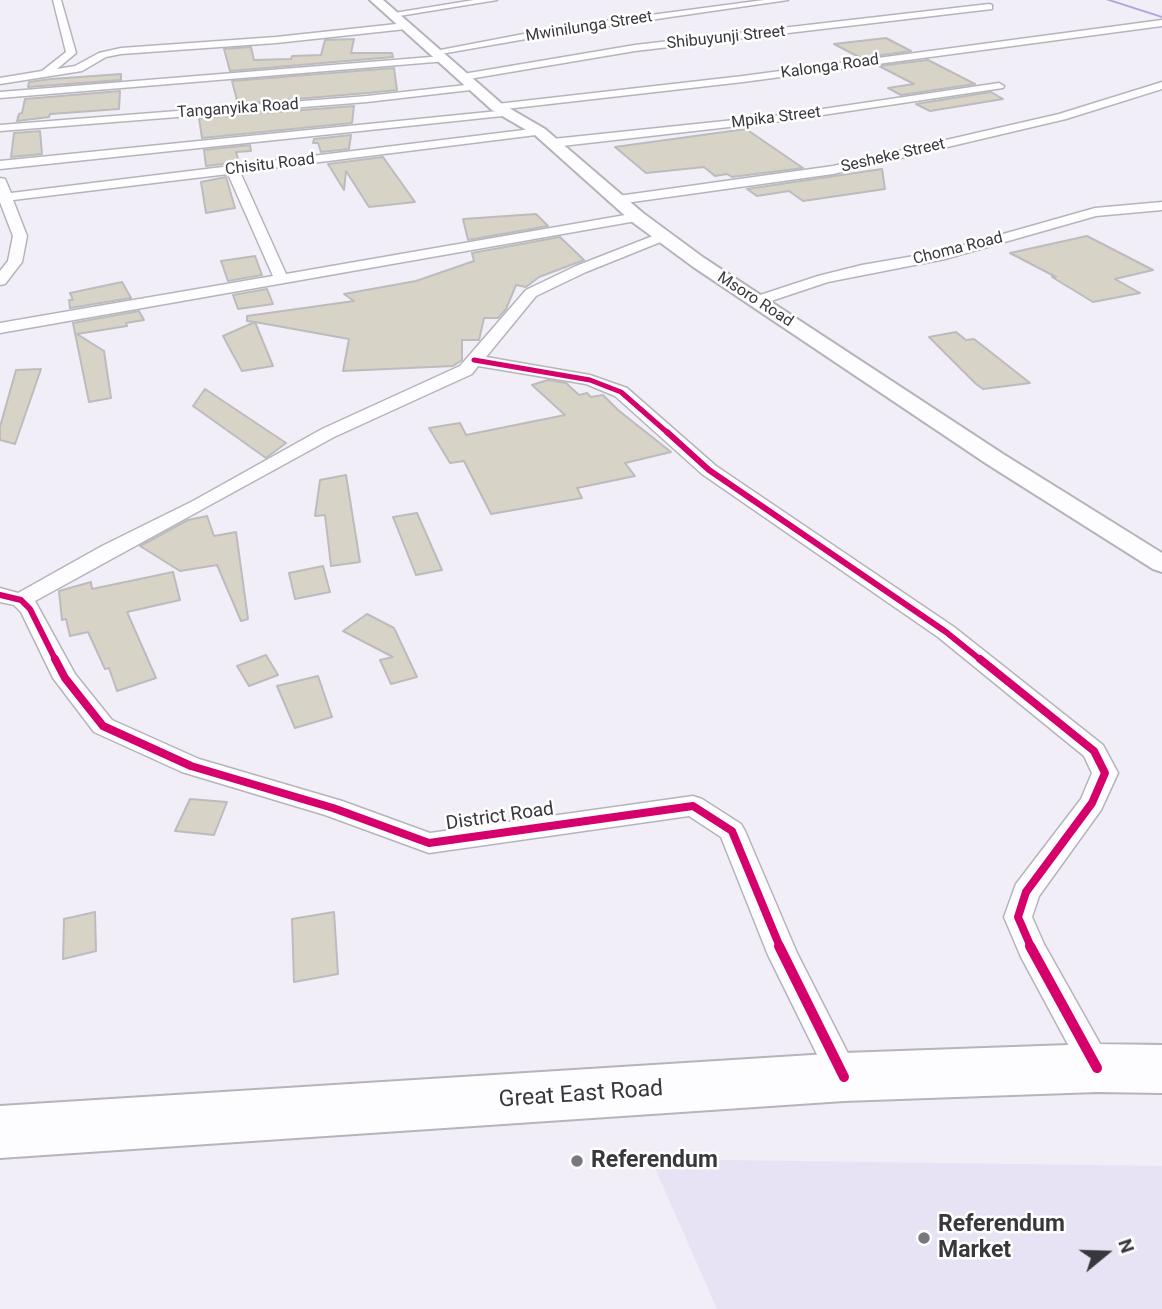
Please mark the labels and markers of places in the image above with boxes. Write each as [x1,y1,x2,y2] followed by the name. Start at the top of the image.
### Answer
[591,1147,718,1175] place label: Referendum
[569,1153,585,1169] marker: Referendum
[938,1211,1065,1265] place label: Referendum Market
[916,1230,932,1246] marker: Referendum Market

